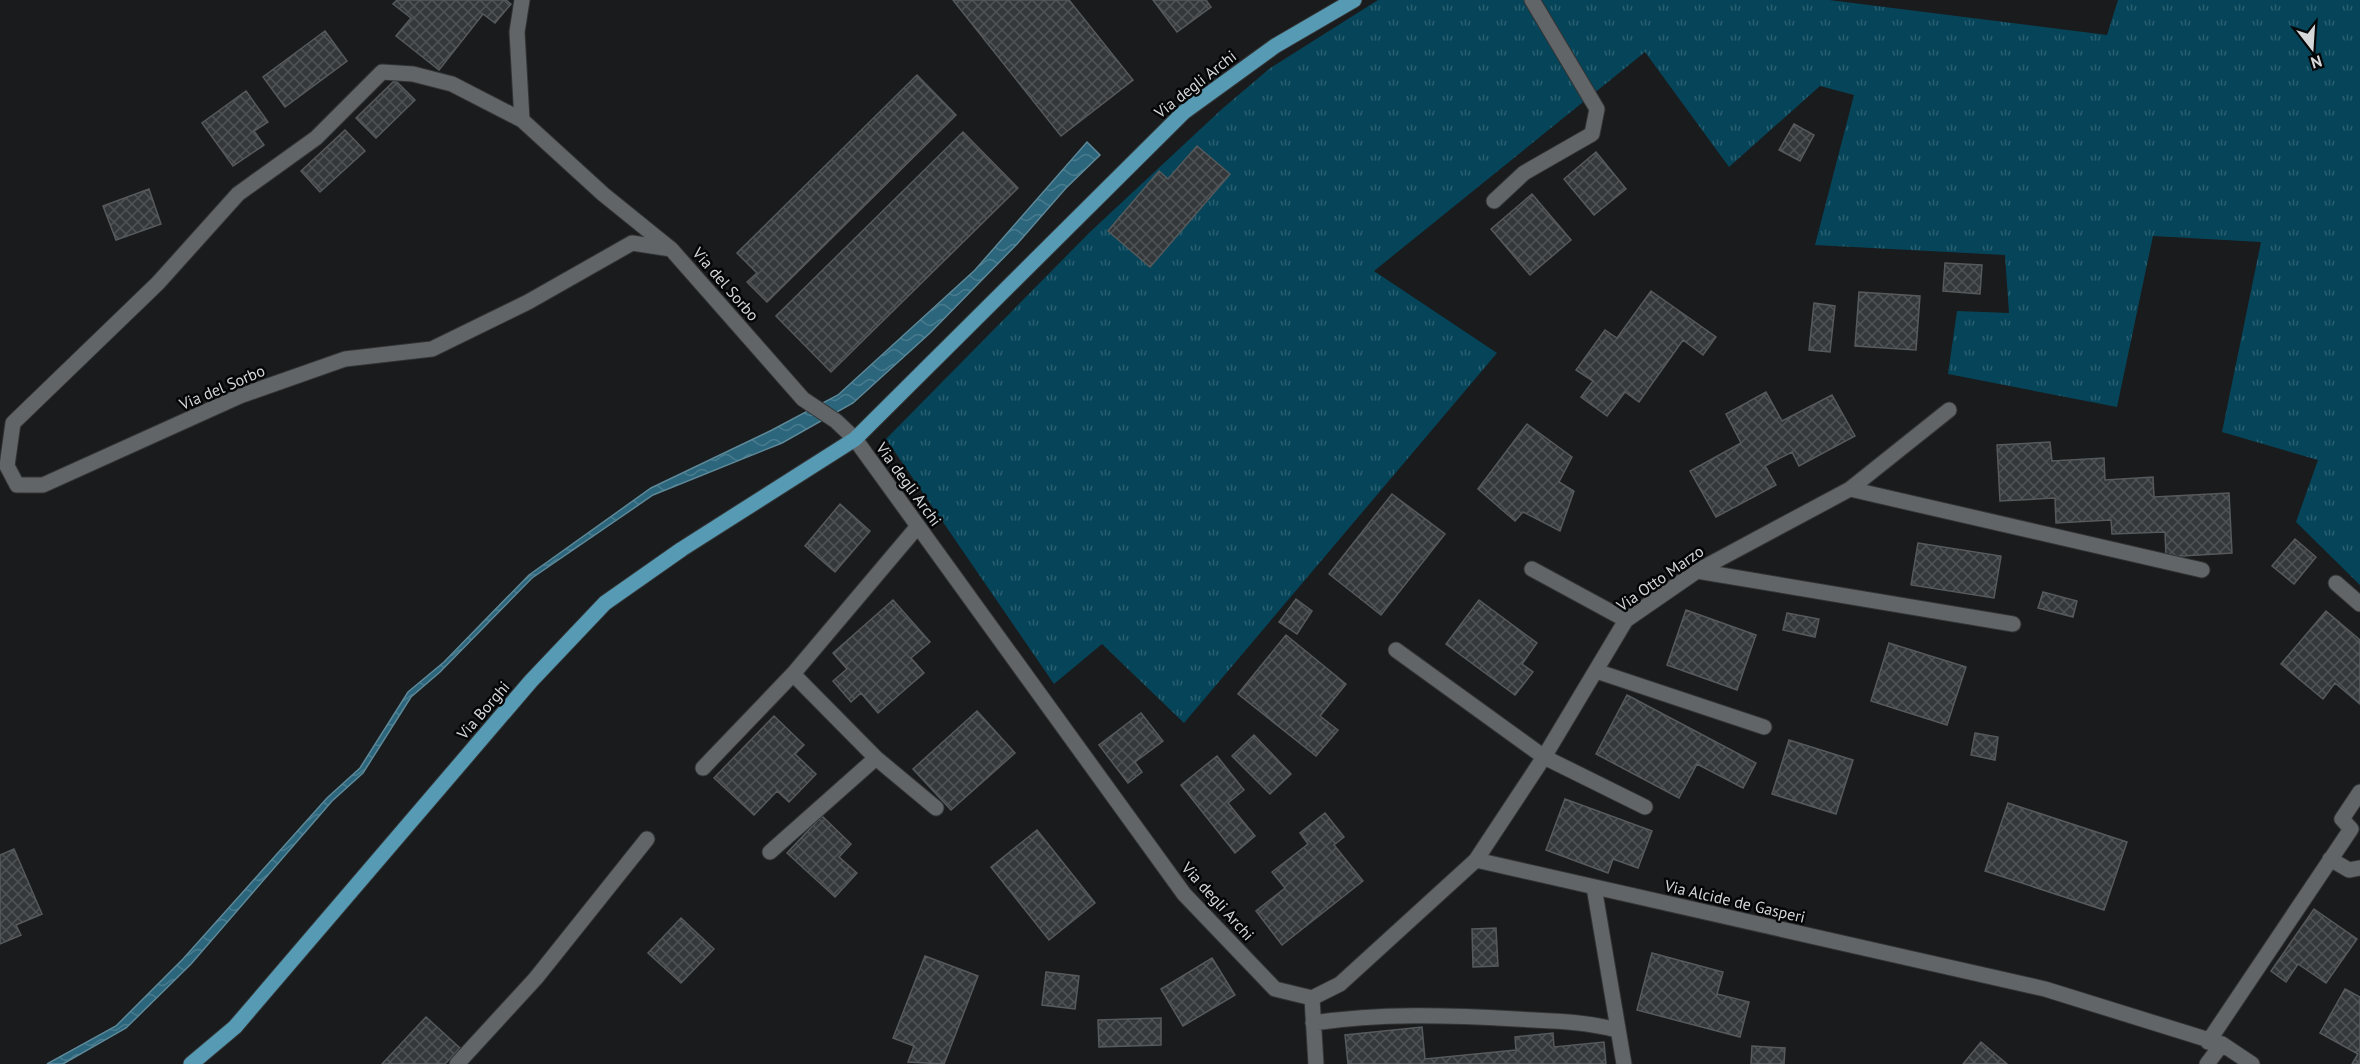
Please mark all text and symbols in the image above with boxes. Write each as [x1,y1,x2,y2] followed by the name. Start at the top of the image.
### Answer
[2282,18,2342,78] north arrow
[1149,46,1240,123] street label: Via degli Archi
[2308,51,2324,73] text: N
[688,242,763,325] street label: Via del Sorbo
[175,360,268,414] street label: Via del Sorbo
[871,437,946,530] street label: Via degli Archi
[1612,541,1707,616] street label: Via Otto Marzo
[452,677,514,744] street label: Via Borghi
[1177,857,1258,944] street label: Via degli Archi
[1662,875,1807,927] street label: Via Alcide de Gasperi

